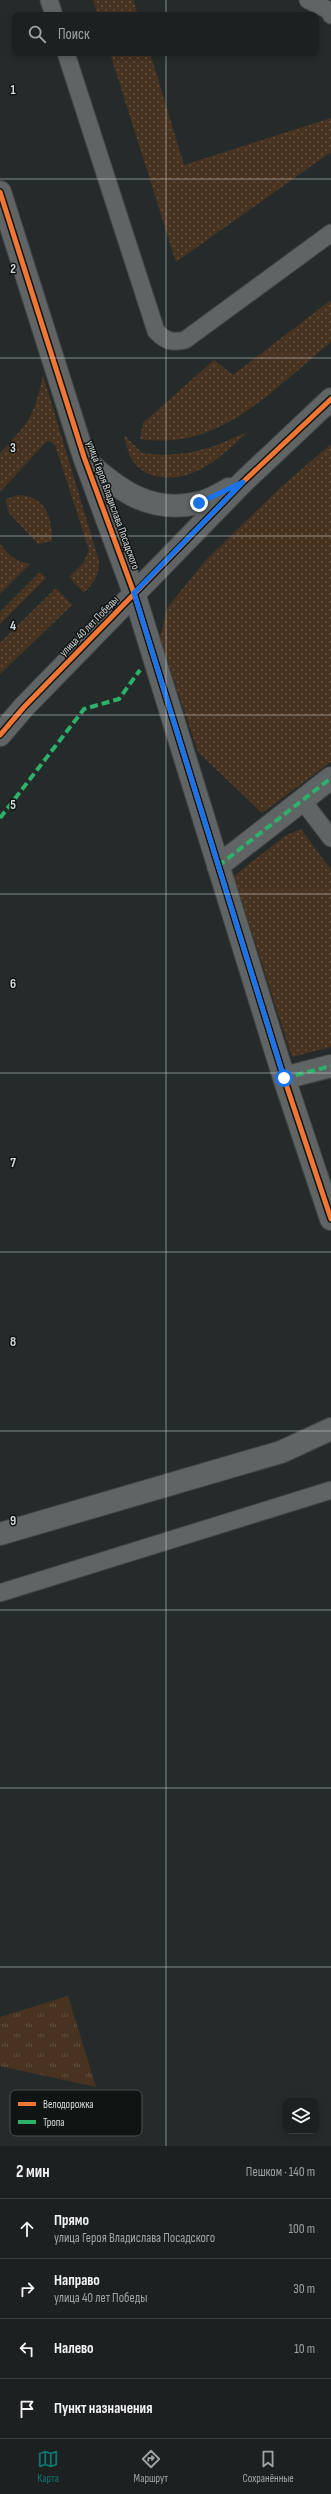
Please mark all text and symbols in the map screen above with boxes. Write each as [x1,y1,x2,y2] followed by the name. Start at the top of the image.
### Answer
[12,12,319,56] search box
[26,23,48,45] icon: search
[58,25,90,44] text: Поиск
[10,82,16,98] text: 1
[10,261,16,277] text: 2
[84,439,143,572] street label: улица Героя Владислава Посадского
[10,440,16,456] text: 3
[190,494,208,512] route end
[57,593,121,659] street label: улица 40 лет Победы
[10,618,16,634] text: 4
[10,797,16,813] text: 5
[10,976,16,992] text: 6
[275,1069,293,1087] route start
[10,1155,16,1171] text: 7
[10,1334,16,1350] text: 8
[10,1513,16,1529] text: 9
[10,2090,142,2136] legend
[43,2098,94,2111] text: Велодорожка
[283,2098,319,2134] map controls
[283,2098,319,2134] button: layers
[43,2116,65,2129] text: Тропа
[16,2162,50,2182] text: 2 мин
[246,2164,315,2180] text: Пешком · 140 m
[54,2211,89,2230] text: Прямо
[16,2218,38,2240] icon: ahead
[288,2221,315,2237] text: 100 m
[54,2230,215,2246] text: улица Героя Владислава Посадского
[54,2271,100,2290] text: Направо
[16,2278,38,2300] icon: right
[293,2281,315,2297] text: 30 m
[54,2290,147,2306] text: улица 40 лет Победы
[16,2338,38,2360] icon: left
[54,2339,94,2358] text: Налево
[294,2341,315,2357] text: 10 m
[16,2398,38,2420] icon: arrive
[54,2399,152,2418] text: Пункт назначения
[37,2448,59,2485] tab: Карта
[134,2448,168,2485] tab: Маршрут
[242,2448,294,2485] tab: Сохранённые

